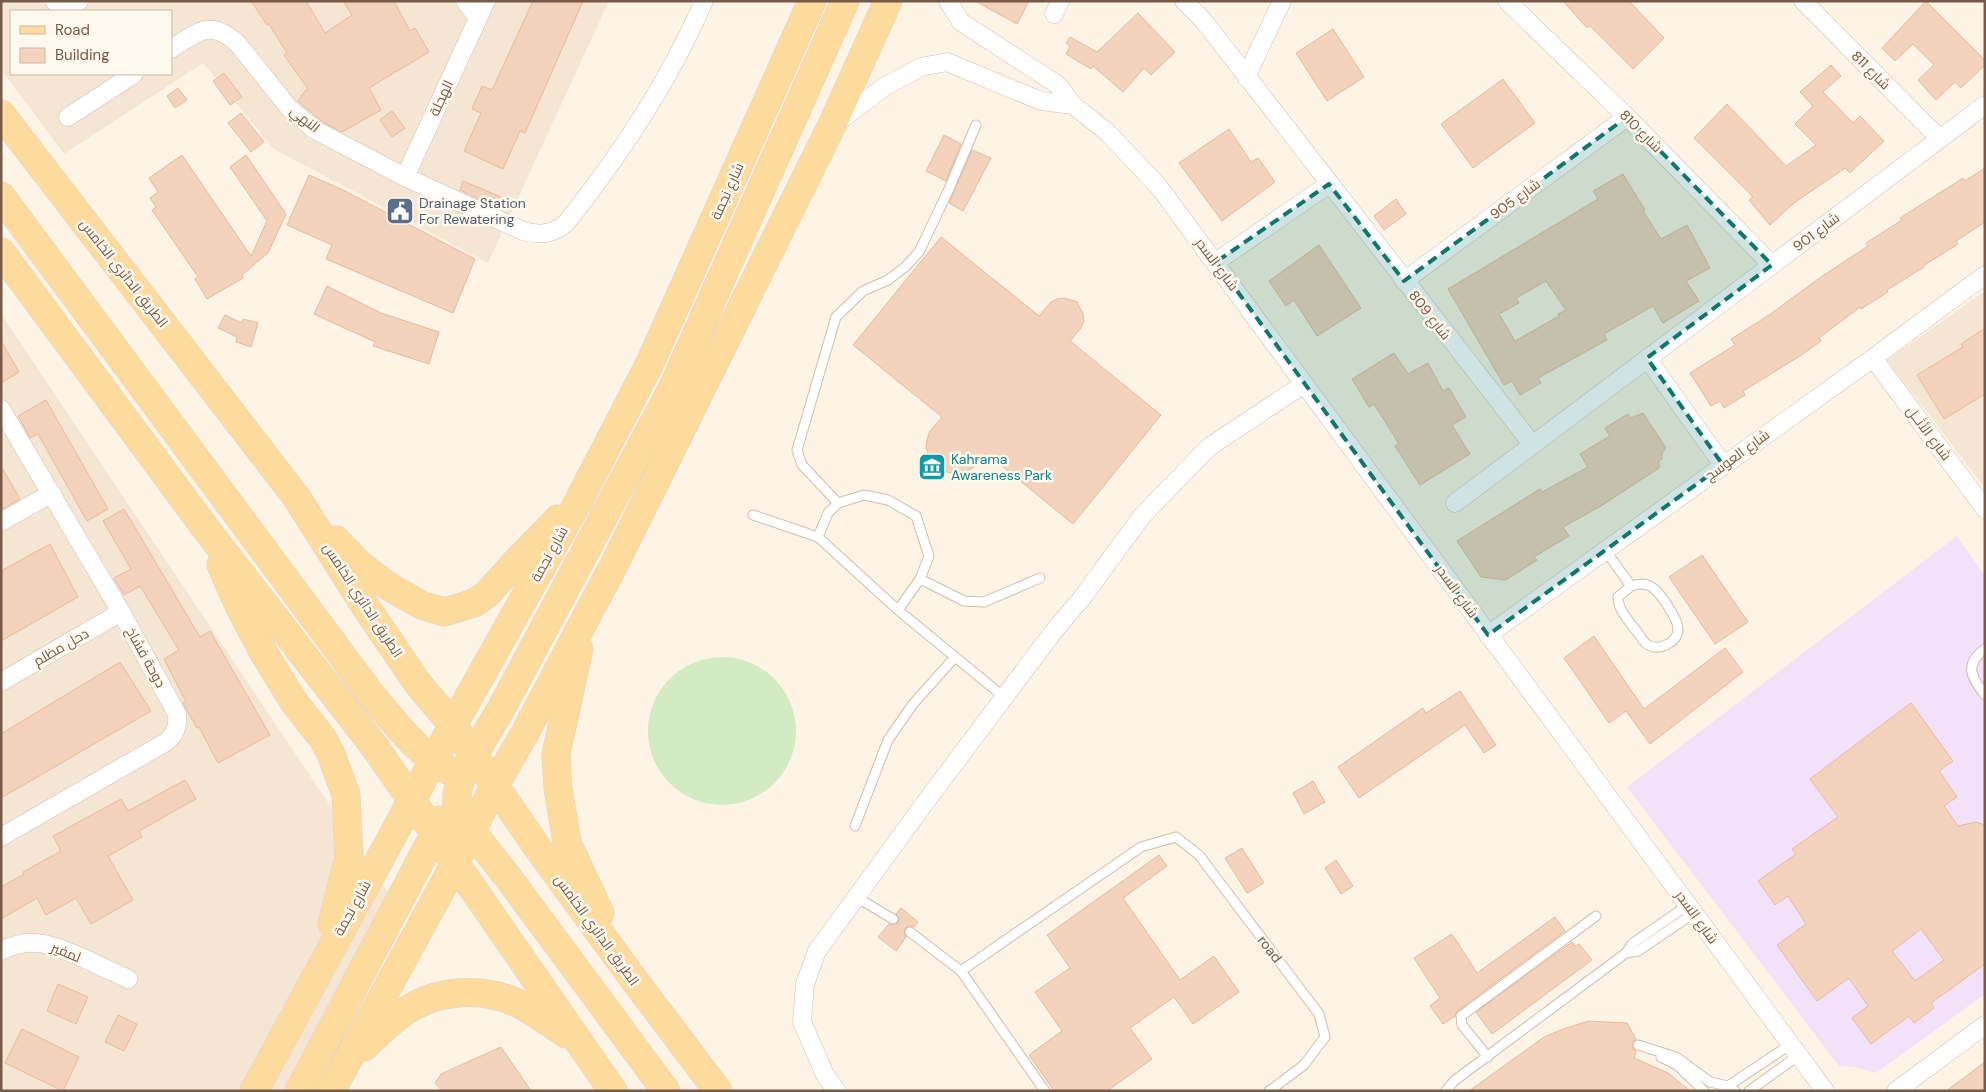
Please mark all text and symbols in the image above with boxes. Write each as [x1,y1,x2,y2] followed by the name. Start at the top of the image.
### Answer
[10,10,172,75] legend
[55,20,90,40] text: Road
[55,45,110,65] text: Building
[1848,47,1894,93] street label: شارع 811
[425,77,457,119] street label: الهجلة
[284,102,324,139] street label: النهي
[1616,106,1666,156] street label: شارع 810
[706,160,748,222] street label: شارع نجمة
[1486,175,1544,223] street label: شارع 905
[419,194,526,228] place label: Drainage Station For Rewatering
[385,196,415,226] public building icon: Drainage Station For Rewatering
[1789,209,1843,255] street label: شارع 901
[74,215,172,333] street label: الطريق الدائري الخامس
[1191,233,1243,294] street label: شارع السدر
[1405,287,1455,343] street label: شارع 809
[1903,402,1955,464] street label: شارع الأثــل
[1701,425,1773,485] street label: شارع العوسج
[951,450,1052,484] place label: Kahrama Awareness Park
[917,452,947,482] museum icon: Kahrama Awareness Park
[526,523,572,585] street label: شارع نجمة
[317,539,407,662] street label: الطريق الدائري الخامس
[1431,560,1482,621] street label: شارع السدر
[122,623,170,691] street label: دوحة فشاخ
[30,624,92,671] street label: دحل مظلم
[548,871,643,991] street label: الطريق الدائري الخامس
[329,877,375,939] street label: شارع نجمة
[1671,886,1722,947] street label: شارع السدر
[1254,932,1286,966] street label: road
[48,938,84,966] street label: لمفير

